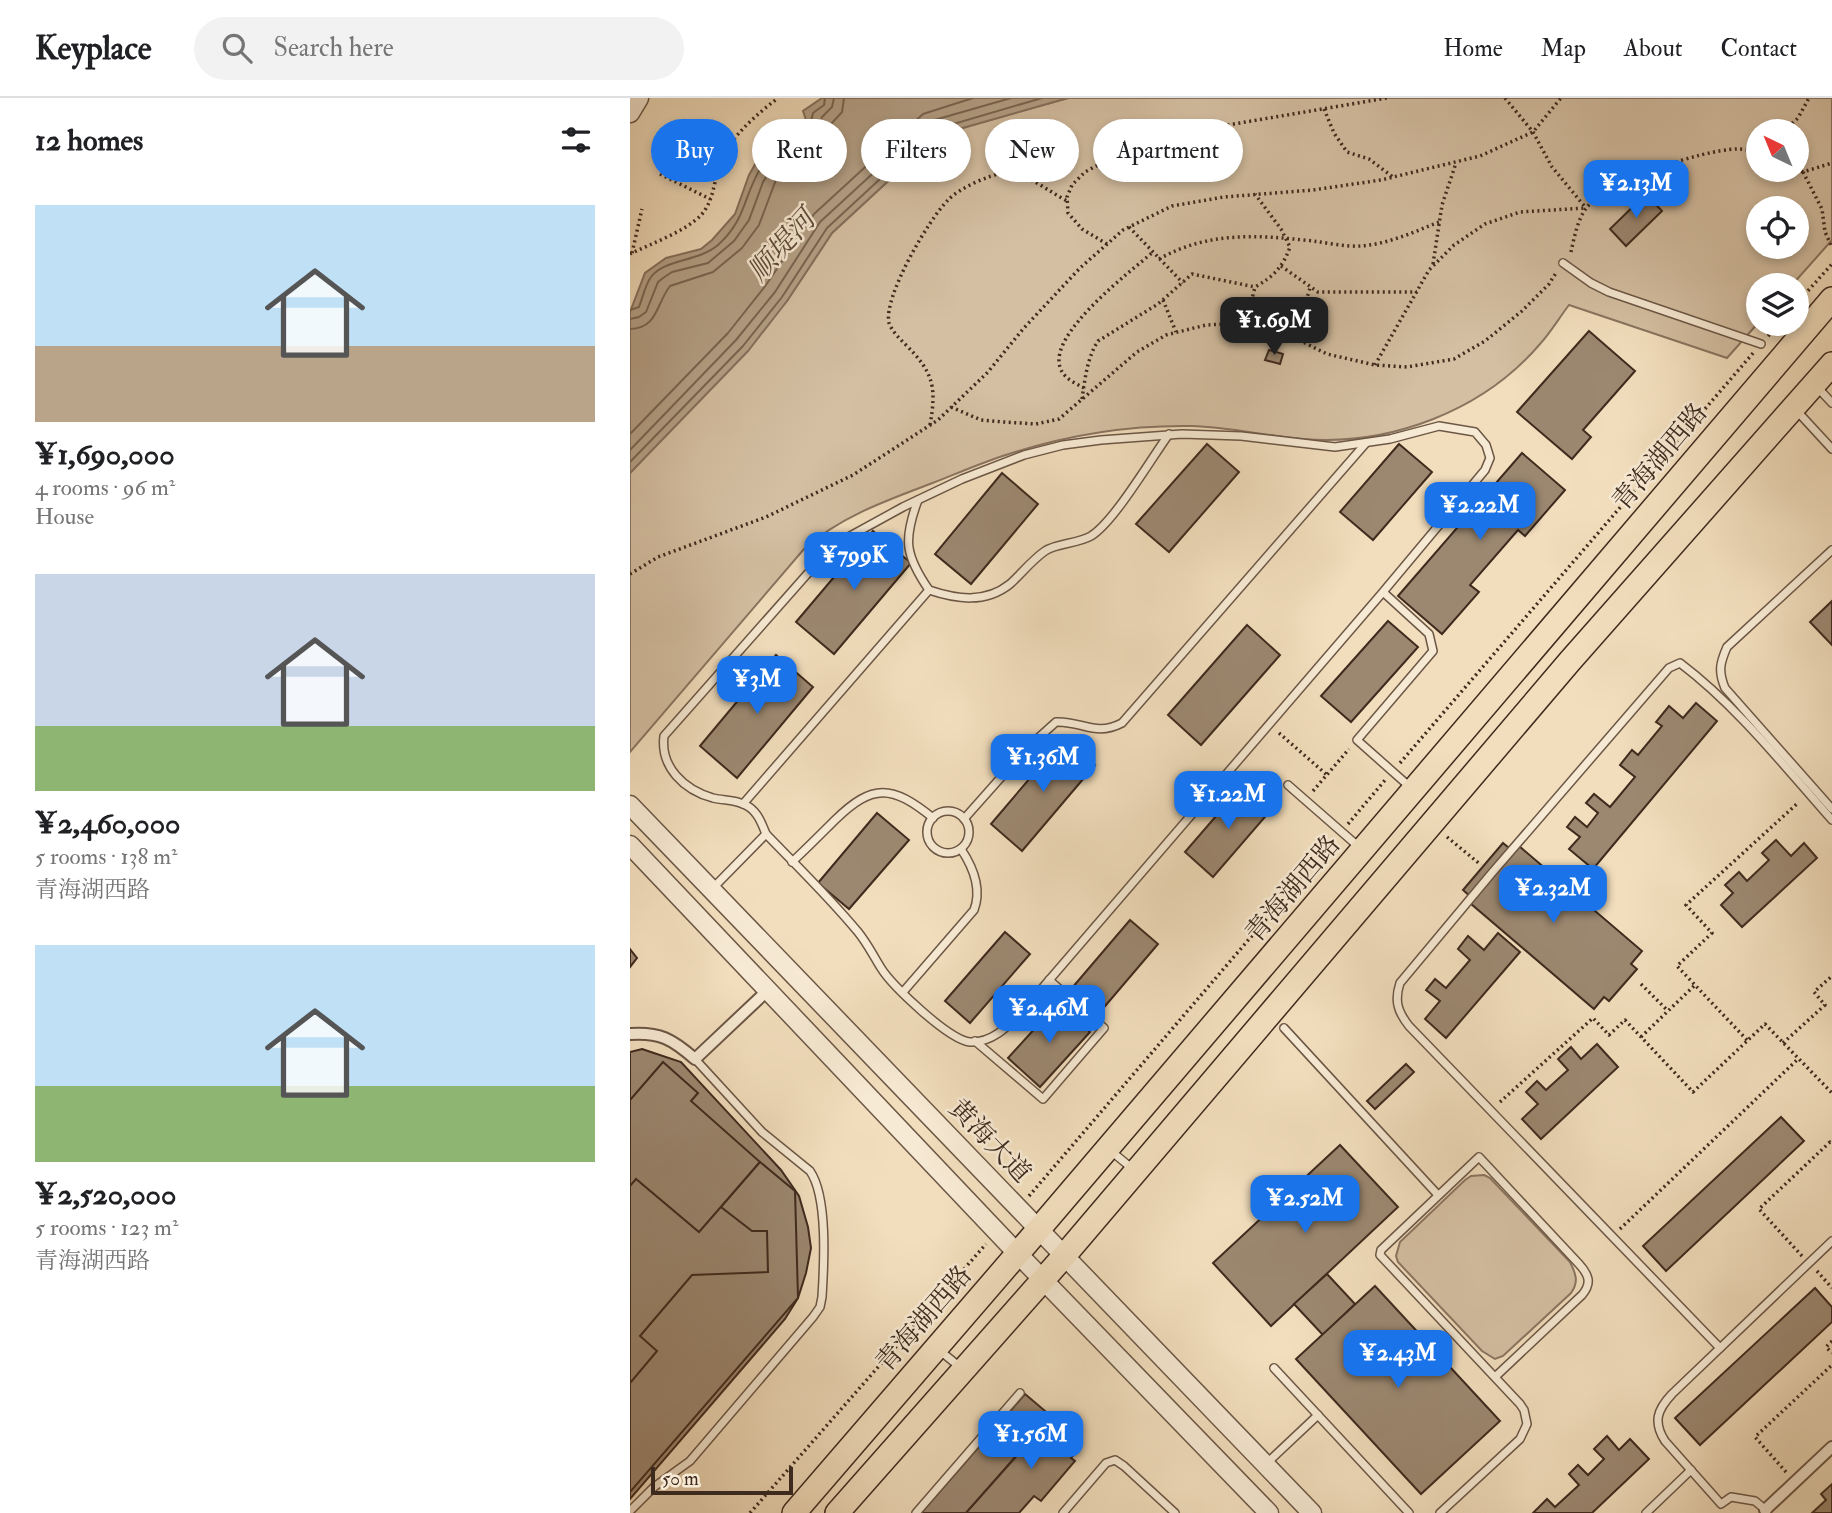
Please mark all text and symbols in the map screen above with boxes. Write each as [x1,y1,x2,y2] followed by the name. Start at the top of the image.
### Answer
[194,17,684,80] search box
[35,28,152,69] text: Keyplace
[218,29,256,67] icon: search
[274,32,394,64] text: Search here
[1443,33,1503,64] text: Home
[1541,33,1586,64] text: Map
[1624,33,1683,64] text: About
[1721,33,1797,64] text: Contact
[651,119,738,182] chip: Buy
[752,119,847,182] chip: Rent
[861,119,971,182] chip: Filters
[985,119,1079,182] chip: New
[1093,119,1243,182] chip: Apartment
[1746,119,1810,182] north arrow
[1746,119,1809,336] map controls
[557,121,595,159] icon: filters
[35,122,143,159] text: 12 homes
[1579,160,1693,220] pin: ¥2.13M
[1600,168,1672,197] text: ¥2.13M
[1746,196,1809,259] button: locate
[741,199,826,289] water label: 顺堤河
[252,250,378,376] icon: home
[1746,273,1809,336] button: layers
[1217,298,1331,357] pin: ¥1.69M
[1236,305,1312,334] text: ¥1.69M
[1606,397,1714,517] street label: 青海湖西路
[35,436,175,473] text: ¥1,690,000
[35,473,175,502] text: 4 rooms · 96 m²
[1423,482,1537,542] pin: ¥2.22M
[1441,490,1519,519] text: ¥2.22M
[35,502,94,531] text: House
[805,532,903,592] pin: ¥799K
[820,540,888,569] text: ¥799K
[252,619,378,745] icon: home
[723,656,791,716] pin: ¥3M
[733,664,781,693] text: ¥3M
[986,734,1100,794] pin: ¥1.36M
[1007,742,1079,771] text: ¥1.36M
[1171,772,1285,831] pin: ¥1.22M
[1190,779,1266,808] text: ¥1.22M
[35,805,181,842] text: ¥2,460,000
[1239,829,1347,949] street label: 青海湖西路
[35,842,178,871] text: 5 rooms · 138 m²
[1496,866,1610,925] pin: ¥2.32M
[1515,873,1591,902] text: ¥2.32M
[35,875,150,904] text: 青海湖西路
[992,986,1106,1045] pin: ¥2.46M
[252,990,378,1116] icon: home
[1009,993,1089,1022] text: ¥2.46M
[942,1092,1038,1190] street label: 黄海大道
[35,1176,176,1213] text: ¥2,520,000
[1248,1176,1362,1235] pin: ¥2.52M
[1267,1183,1343,1212] text: ¥2.52M
[35,1213,178,1242] text: 5 rooms · 123 m²
[35,1246,150,1275] text: 青海湖西路
[869,1259,979,1379] street label: 青海湖西路
[1341,1330,1455,1390] pin: ¥2.43M
[1359,1338,1437,1367] text: ¥2.43M
[974,1412,1088,1471] pin: ¥1.56M
[994,1419,1068,1448] text: ¥1.56M
[651,1464,793,1496] scale bar
[662,1467,699,1491] text: 50 m

